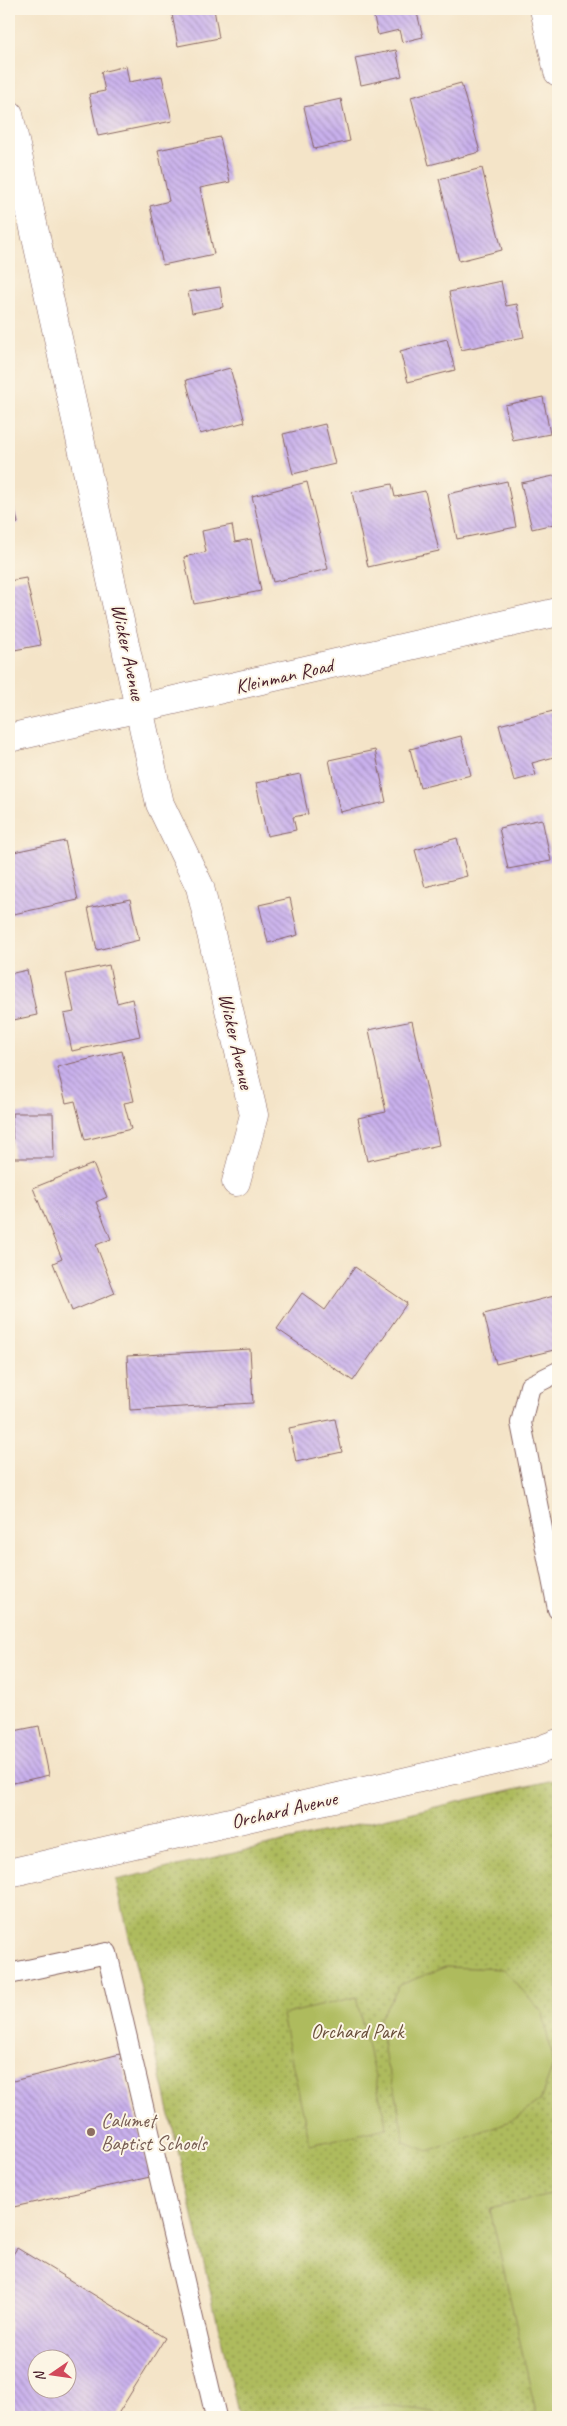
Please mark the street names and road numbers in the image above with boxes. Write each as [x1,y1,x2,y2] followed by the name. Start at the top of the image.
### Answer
[106,602,151,704] street label: Wicker Avenue
[233,652,338,699] street label: Kleinman Road
[213,991,259,1093] street label: Wicker Avenue
[229,1785,341,1834] street label: Orchard Avenue

